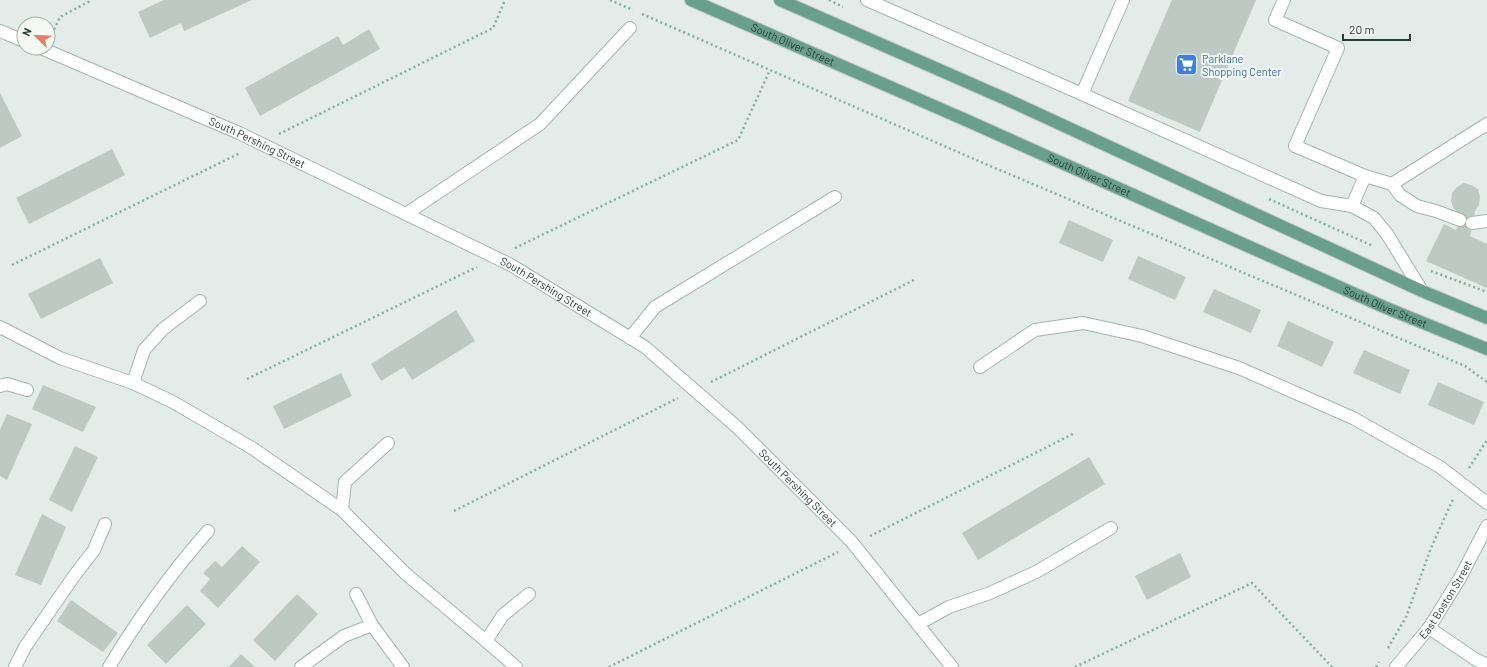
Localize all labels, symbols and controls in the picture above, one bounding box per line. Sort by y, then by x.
north arrow [16,16,56,56]
scale bar [1343,16,1410,42]
street label: South Oliver Street [749,20,837,68]
text: 20 m [1349,22,1375,36]
text: N [19,26,34,38]
supermarket icon: Parklane Shopping Center [1173,52,1199,78]
place label: Parklane Shopping Center [1202,52,1281,78]
street label: South Pershing Street [207,114,308,170]
street label: South Oliver Street [1046,150,1133,199]
street label: South Pershing Street [498,254,595,319]
street label: South Oliver Street [1341,283,1429,330]
street label: South Pershing Street [757,446,840,529]
street label: East Boston Street [1416,558,1474,641]

